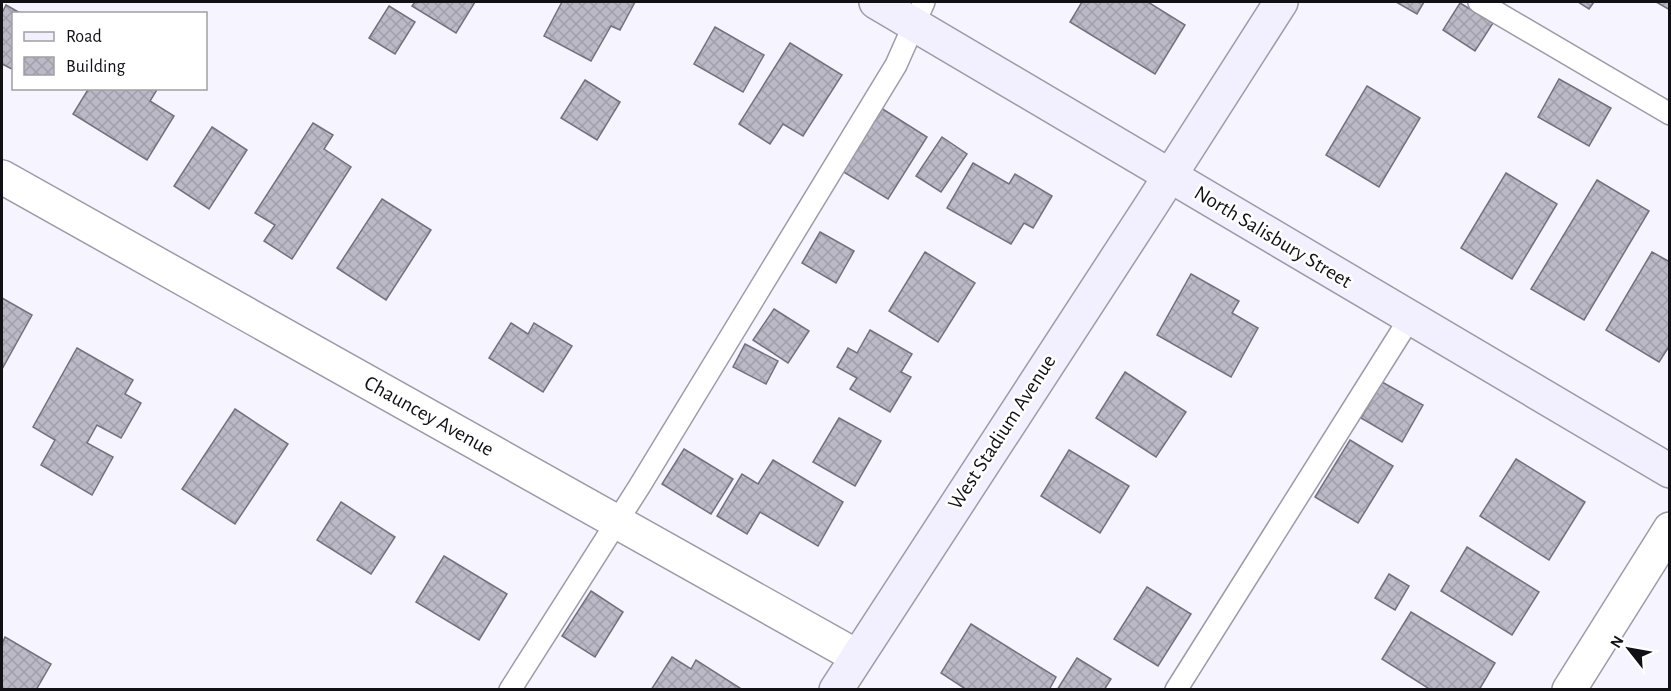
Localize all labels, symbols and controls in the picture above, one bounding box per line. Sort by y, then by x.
legend [12,12,207,90]
text: Road [66,28,102,46]
text: Building [66,58,126,76]
street label: North Salisbury Street [1191,182,1356,292]
street label: West Stadium Avenue [944,351,1060,513]
street label: Chauncey Avenue [361,372,497,460]
north arrow [1599,619,1659,679]
text: N [1607,633,1627,651]

